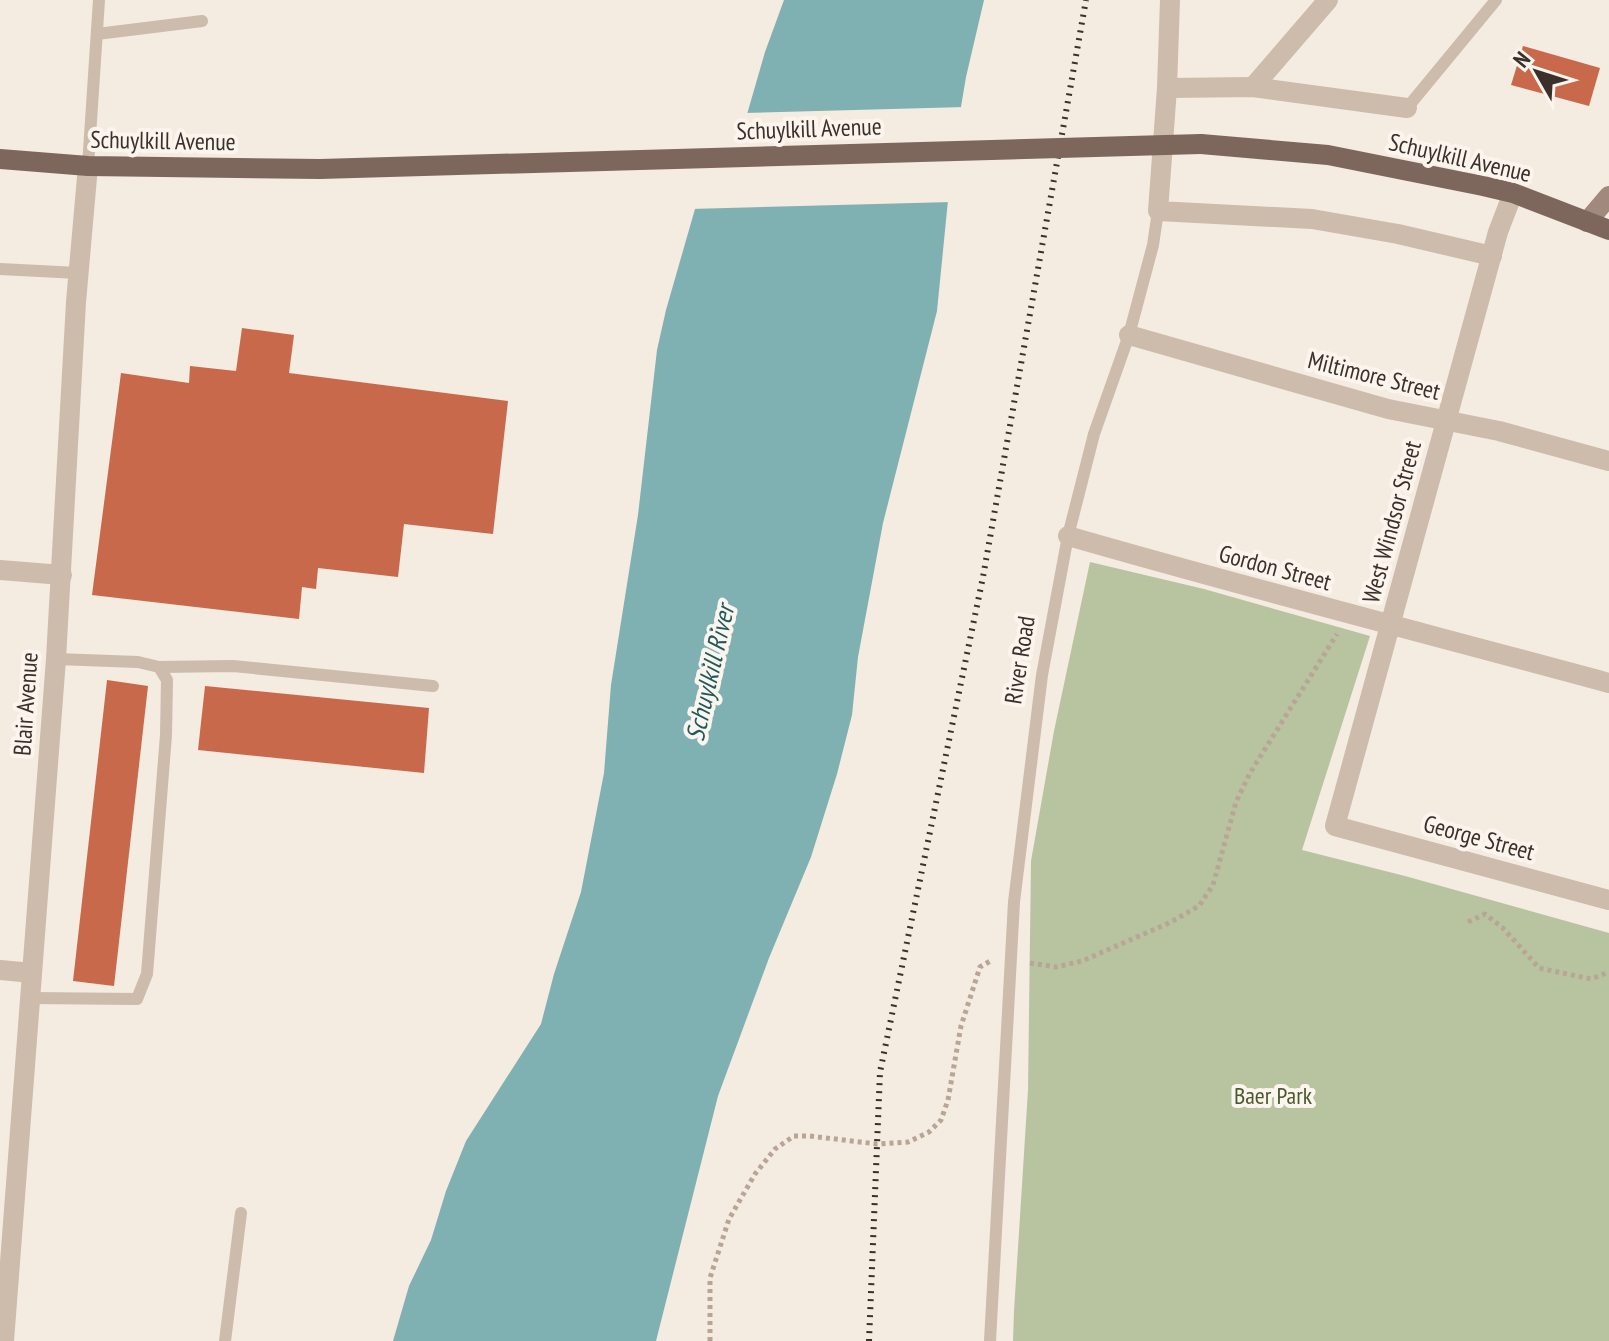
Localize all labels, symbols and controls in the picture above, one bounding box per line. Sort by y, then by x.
north arrow [1497,32,1577,112]
text: N [1507,46,1536,73]
street label: Schuylkill Avenue [736,110,882,147]
street label: Schuylkill Avenue [90,124,236,157]
street label: Schuylkill Avenue [1386,126,1534,189]
street label: Miltimore Street [1305,344,1444,407]
street label: West Windsor Street [1355,437,1428,606]
street label: Gordon Street [1216,538,1335,597]
water label: Schuylkill River [678,598,742,744]
street label: River Road [997,614,1042,706]
street label: Blair Avenue [6,651,45,757]
street label: George Street [1420,808,1538,867]
park label: Baer Park [1234,1080,1313,1111]

